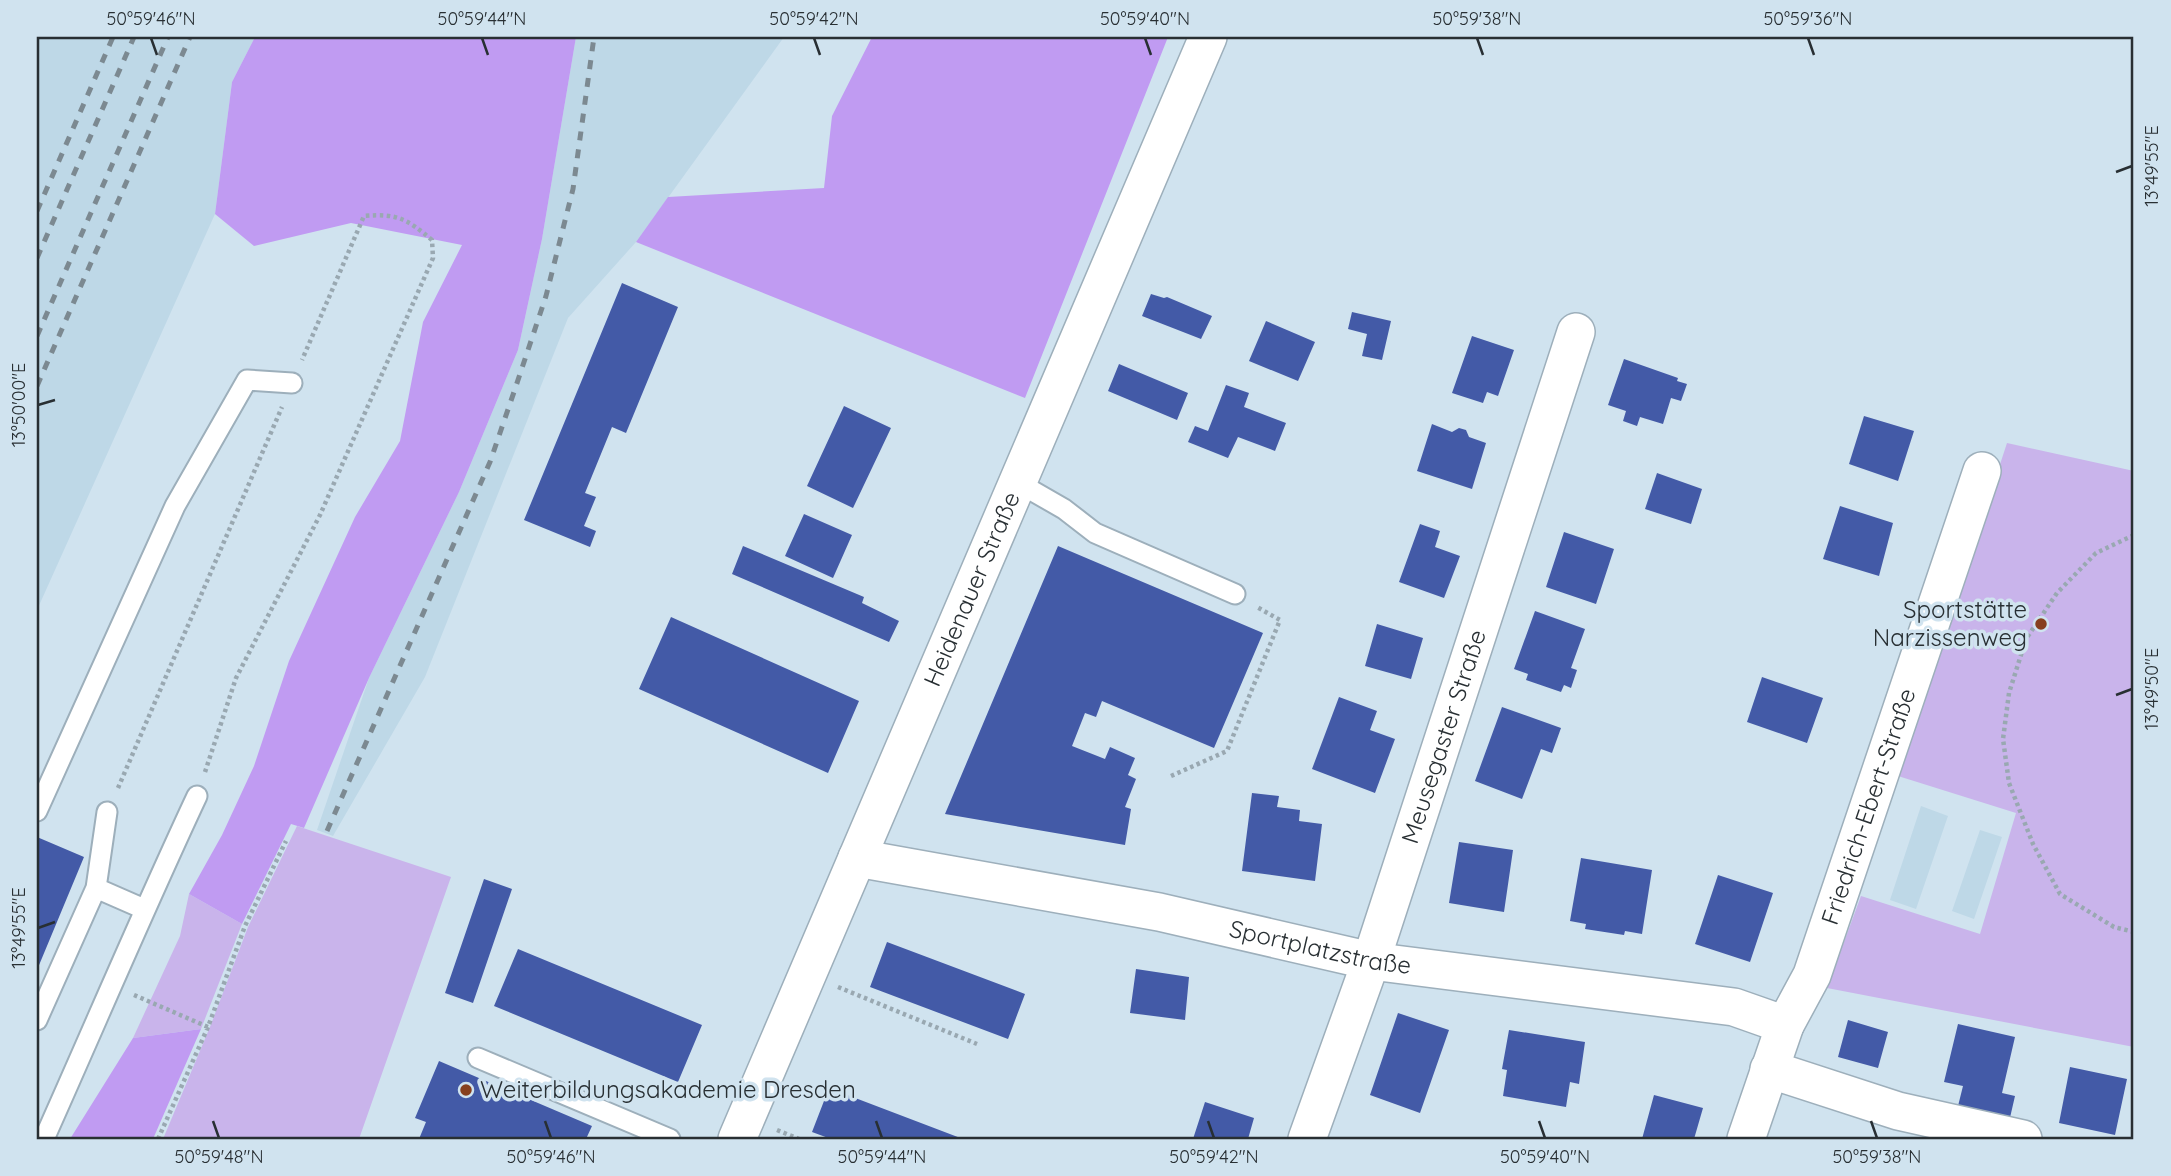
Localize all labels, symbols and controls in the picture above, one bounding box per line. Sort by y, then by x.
text: 50°59'46"N [107,7,196,30]
text: 50°59'44"N [438,7,526,30]
text: 50°59'42"N [769,7,859,30]
text: 50°59'40"N [1100,7,1190,30]
text: 50°59'38"N [1433,7,1521,30]
text: 50°59'36"N [1764,7,1852,30]
text: 13°49'55"E [2140,125,2163,207]
text: 13°50'00"E [7,363,30,447]
street label: Heidenauer Straße [916,487,1026,691]
place label: Sportstätte Narzissenweg [1873,594,2027,652]
marker: Sportstätte Narzissenweg [2033,616,2049,632]
street label: Meusegaster Straße [1394,626,1492,847]
text: 13°49'50"E [2140,648,2163,730]
street label: Friedrich-Ebert-Straße [1814,684,1922,928]
text: 13°49'55"E [7,887,30,969]
street label: Sportplatzstraße [1227,913,1413,980]
place label: Weiterbildungsakademie Dresden [480,1074,856,1104]
marker: Weiterbildungsakademie Dresden [458,1082,474,1098]
text: 50°59'48"N [174,1145,264,1168]
text: 50°59'46"N [507,1145,596,1168]
text: 50°59'44"N [838,1145,926,1168]
text: 50°59'42"N [1169,1145,1259,1168]
text: 50°59'40"N [1500,1145,1590,1168]
text: 50°59'38"N [1833,1145,1921,1168]

